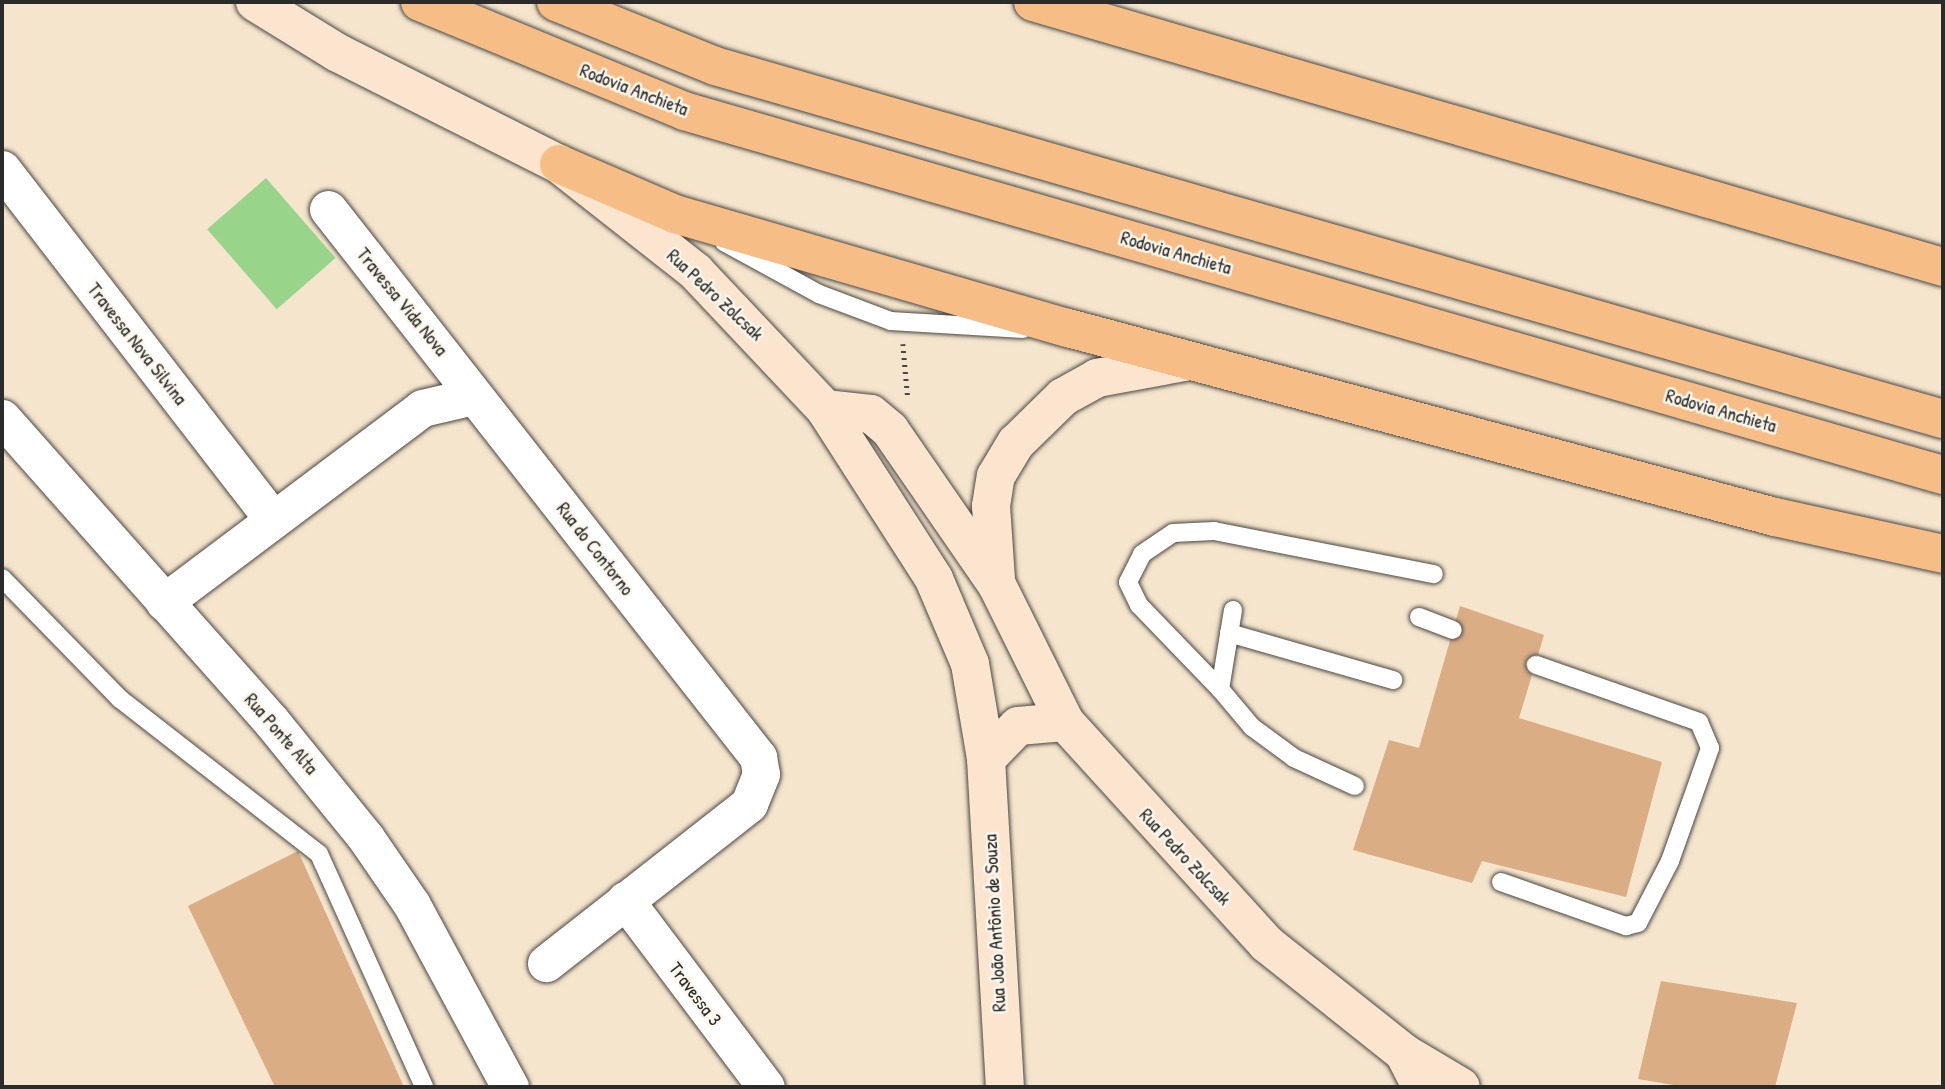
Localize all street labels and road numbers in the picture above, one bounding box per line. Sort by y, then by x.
street label: Rodovia Anchieta [577,59,691,121]
street label: Rodovia Anchieta [1118,226,1234,280]
street label: Travessa Vida Nova [352,243,452,361]
street label: Rua Pedro Zolcsak [662,244,768,346]
street label: Travessa Nova Silvina [82,279,192,409]
street label: Rodovia Anchieta [1663,384,1779,438]
street label: Rua do Contorno [552,498,638,600]
street label: Rua Ponte Alta [240,689,322,779]
street label: Rua Pedro Zolcsak [1134,804,1236,910]
street label: Rua João Antônio de Souza [979,834,1011,1012]
street label: Travessa 3 [664,958,726,1030]

